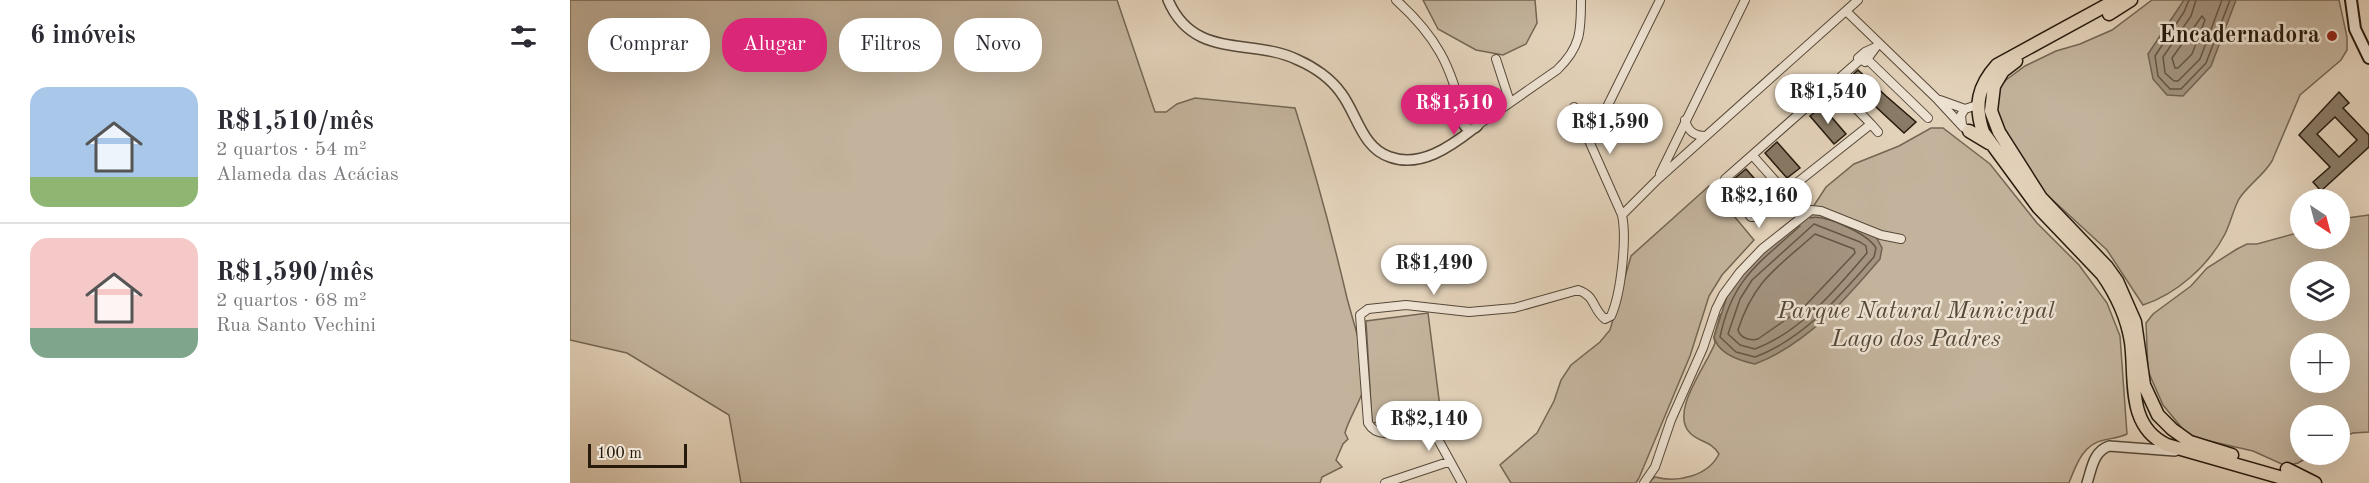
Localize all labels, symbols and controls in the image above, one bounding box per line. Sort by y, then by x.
chip: Comprar [588,18,710,72]
chip: Alugar [722,18,827,72]
chip: Filtros [839,18,942,72]
chip: Novo [954,18,1042,72]
icon: filters [507,20,540,53]
text: 6 imóveis [30,23,136,49]
place label: Encadernadora [2159,24,2320,48]
marker: Encadernadora [2325,29,2339,43]
pin: R$1,540 [1773,74,1883,125]
text: R$1,540 [1789,83,1867,103]
pin: R$1,510 [1399,85,1509,136]
text: R$1,510 [1415,94,1493,114]
pin: R$1,590 [1555,104,1665,155]
text: R$1,510/mês [216,109,374,135]
icon: home [78,111,150,183]
text: R$1,590 [1571,113,1649,133]
text: 2 quartos · 54 m² [216,140,367,160]
text: Alameda das Acácias [216,165,399,185]
pin: R$2,160 [1704,178,1814,229]
text: R$2,160 [1720,187,1798,207]
north arrow [2290,189,2350,249]
map controls [2290,189,2350,465]
pin: R$1,490 [1379,245,1489,296]
text: R$1,490 [1395,254,1473,274]
text: R$1,590/mês [216,260,374,286]
button: layers [2290,261,2350,321]
icon: home [78,262,150,334]
text: 2 quartos · 68 m² [216,291,367,311]
park label: Parque Natural Municipal Lago dos Padres [1776,300,2055,352]
text: Rua Santo Vechini [216,316,376,336]
button: + [2290,333,2350,393]
pin: R$2,140 [1374,401,1484,452]
button: − [2290,405,2350,465]
text: R$2,140 [1390,410,1468,430]
scale bar [588,441,687,468]
text: 100 m [597,446,642,462]

